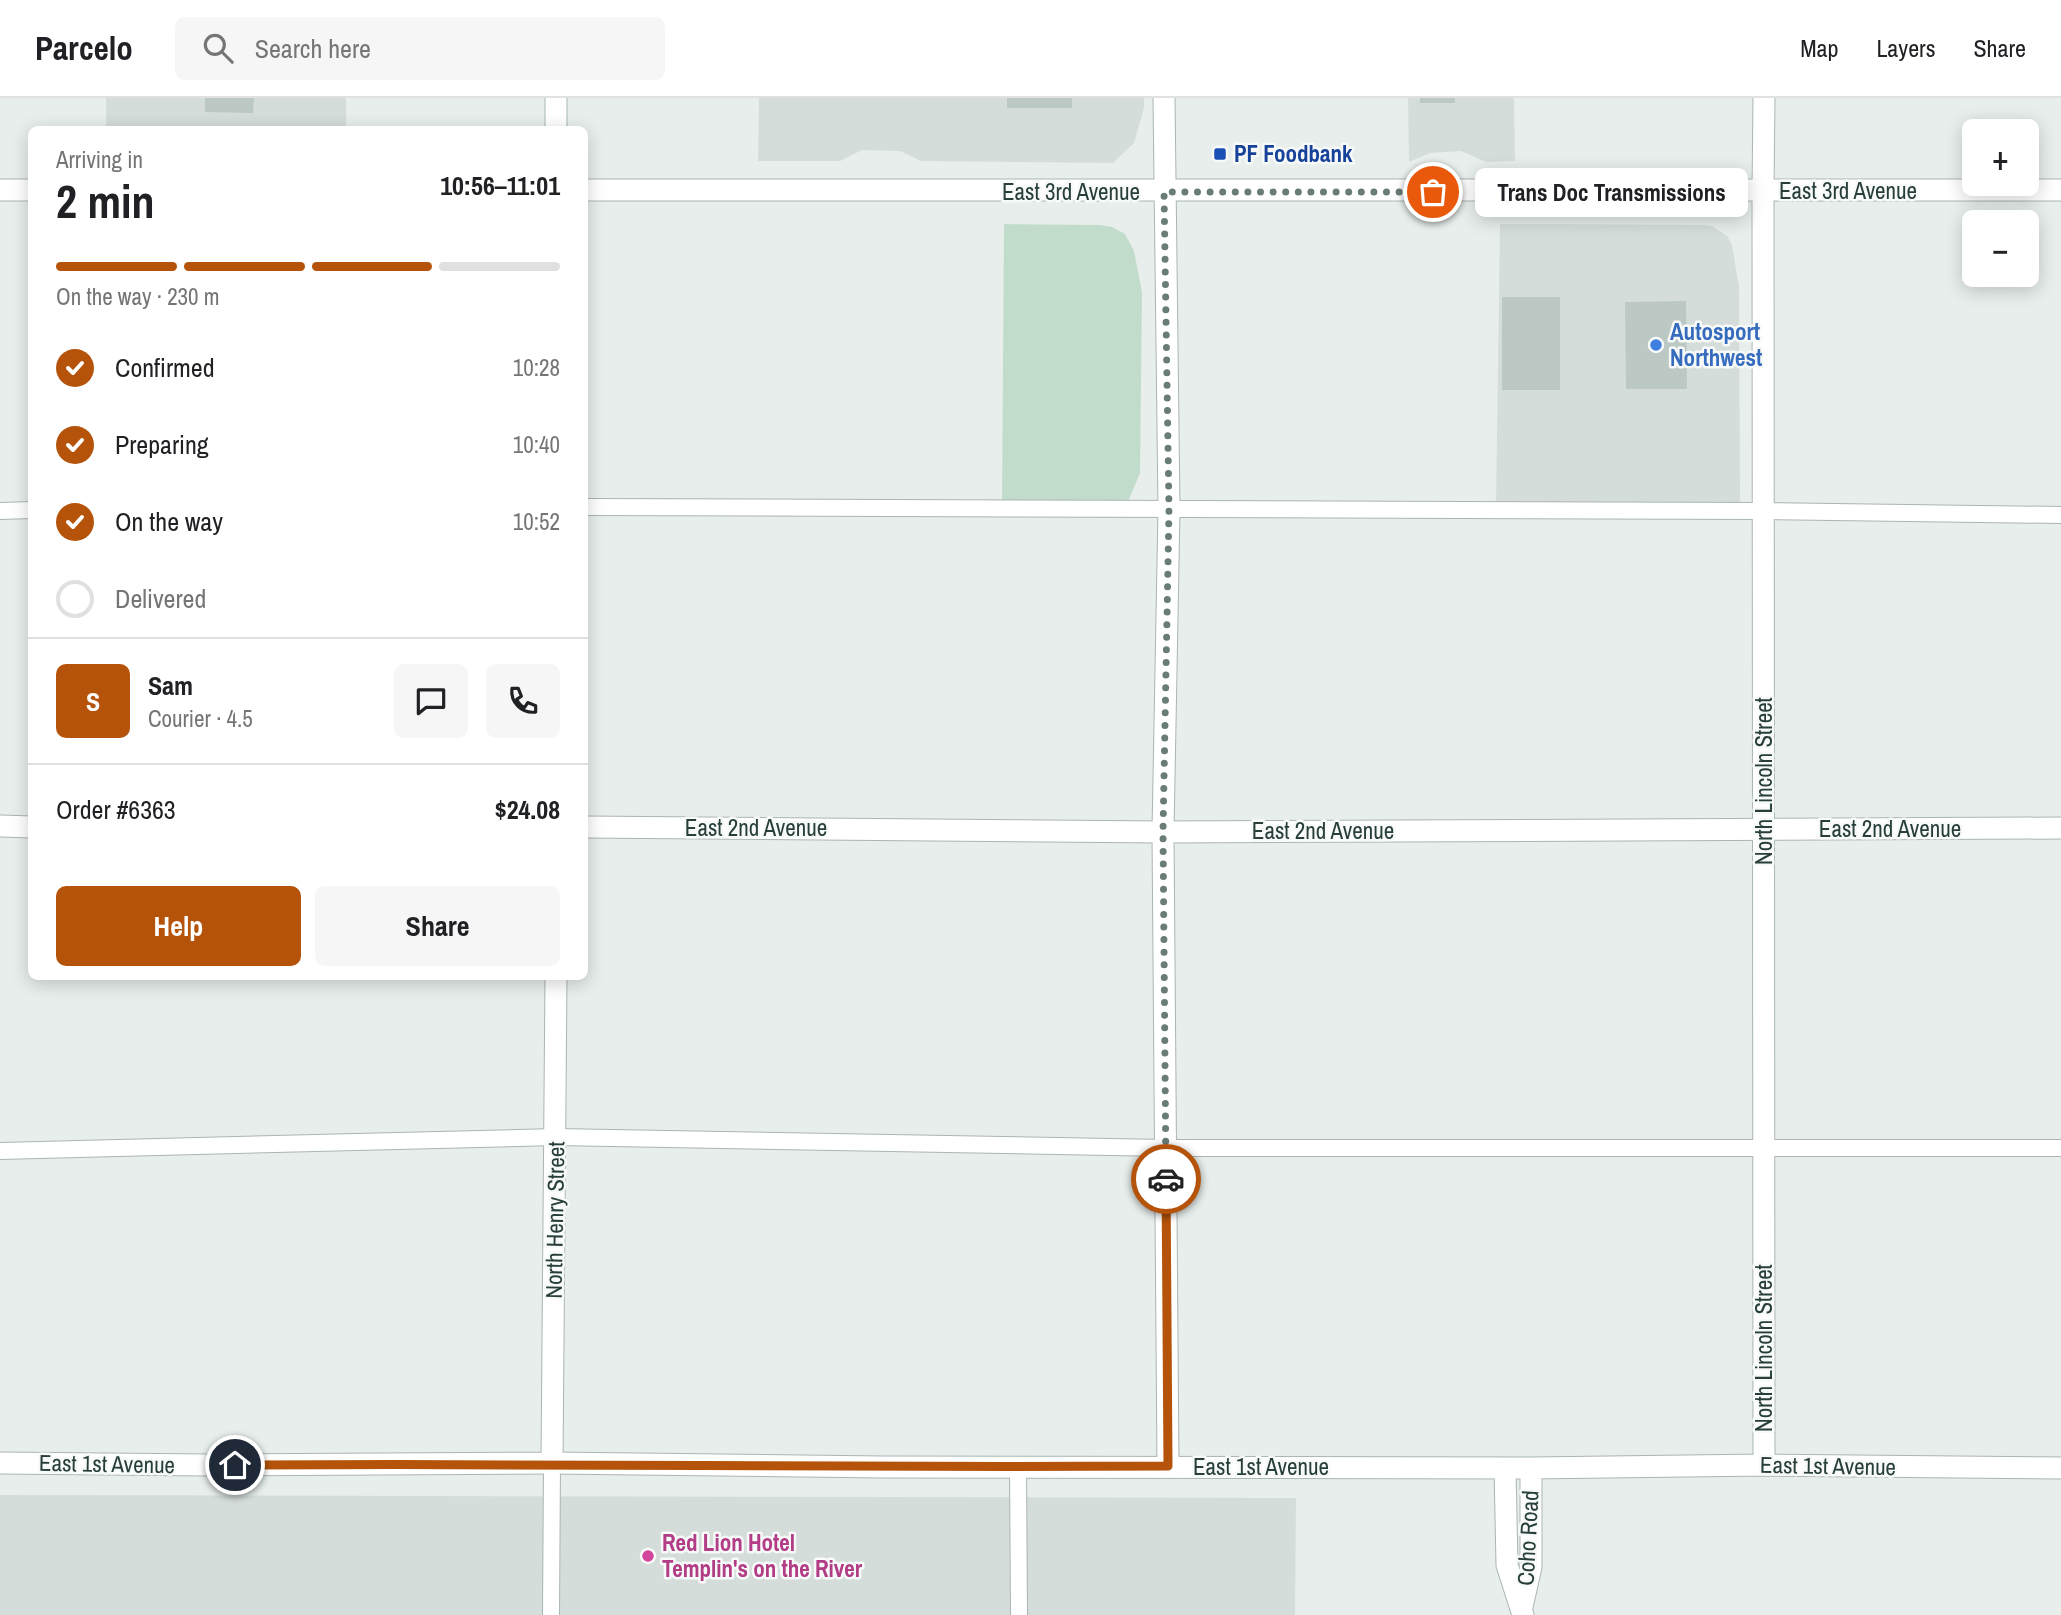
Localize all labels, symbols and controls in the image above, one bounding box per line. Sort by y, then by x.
search box [175,17,665,80]
text: Parcelo [35,26,133,70]
icon: search [199,29,237,67]
text: Search here [255,31,371,66]
text: Map [1800,32,1838,64]
text: Layers [1876,32,1935,64]
text: Share [1973,32,2026,64]
map controls [1962,119,2039,287]
button: + [1962,119,2039,196]
place label: PF Foodbank [1234,138,1353,169]
text: Arriving in [56,144,143,175]
marker: PF Foodbank [1212,146,1228,162]
pin [1403,162,1463,222]
text: 10:56–11:01 [440,168,560,203]
callout: Trans Doc Transmissions [1475,168,1748,217]
text: 2 min [56,170,155,232]
icon: bag [1414,173,1452,211]
street label: East 3rd Avenue [1779,175,1917,206]
street label: East 3rd Avenue [1002,176,1140,207]
text: Trans Doc Transmissions [1497,177,1726,208]
button: − [1962,210,2039,287]
text: On the way · 230 m [56,281,220,312]
place label: Autosport Northwest [1670,316,1762,373]
marker: Autosport Northwest [1648,337,1664,353]
icon: check [56,349,94,387]
text: Confirmed [115,350,215,385]
text: 10:28 [513,352,560,383]
icon: check [56,426,94,464]
text: Preparing [115,427,209,462]
text: 10:40 [513,429,560,460]
icon: check [56,503,94,541]
text: On the way [115,504,223,539]
text: 10:52 [513,506,560,537]
text: Delivered [115,581,206,616]
button: chat [394,664,468,738]
button: phone [486,664,560,738]
text: Sam [148,668,193,703]
text: S [86,684,100,719]
street label: North Lincoln Street [1748,697,1779,865]
text: Courier · 4.5 [148,703,253,734]
text: Order #6363 [56,792,176,827]
text: $24.08 [495,792,560,827]
street label: East 2nd Avenue [685,812,827,843]
street label: East 2nd Avenue [1819,813,1961,844]
street label: East 2nd Avenue [1252,815,1394,846]
button: Help [56,886,301,966]
button: Share [315,886,560,966]
street label: North Henry Street [538,1141,571,1299]
courier [1131,1144,1201,1214]
icon: car [1147,1160,1185,1198]
street label: North Lincoln Street [1748,1264,1779,1432]
pin [205,1435,265,1495]
icon: home [216,1446,254,1484]
street label: East 1st Avenue [39,1447,175,1480]
street label: East 1st Avenue [1760,1449,1896,1482]
street label: East 1st Avenue [1193,1451,1329,1482]
street label: Coho Road [1510,1490,1545,1586]
place label: Red Lion Hotel Templin's on the River [662,1527,863,1584]
marker: Red Lion Hotel Templin's on the River [640,1548,656,1564]

